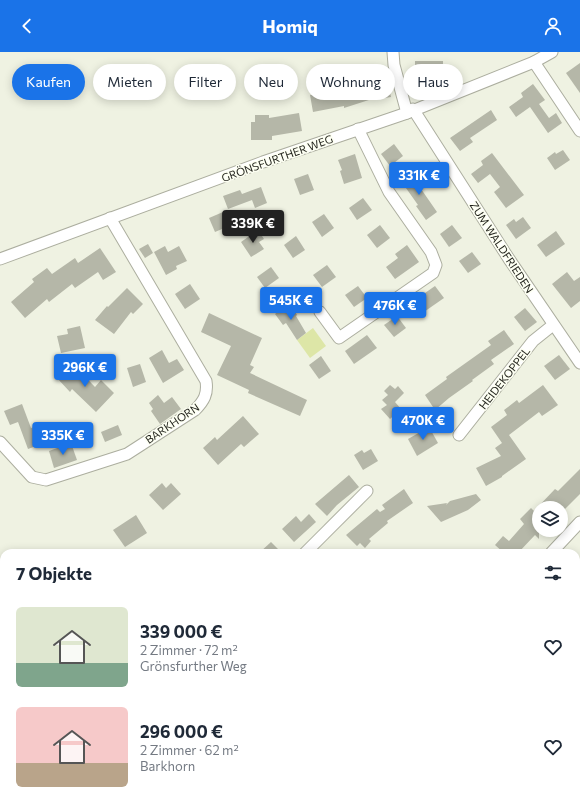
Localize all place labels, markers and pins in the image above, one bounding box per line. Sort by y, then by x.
pin: 331K € [386,162,452,196]
pin: 339K € [220,210,286,244]
pin: 545K € [258,287,324,321]
pin: 476K € [362,292,428,326]
pin: 296K € [52,354,118,388]
pin: 470K € [390,407,456,441]
pin: 335K € [30,422,96,456]

